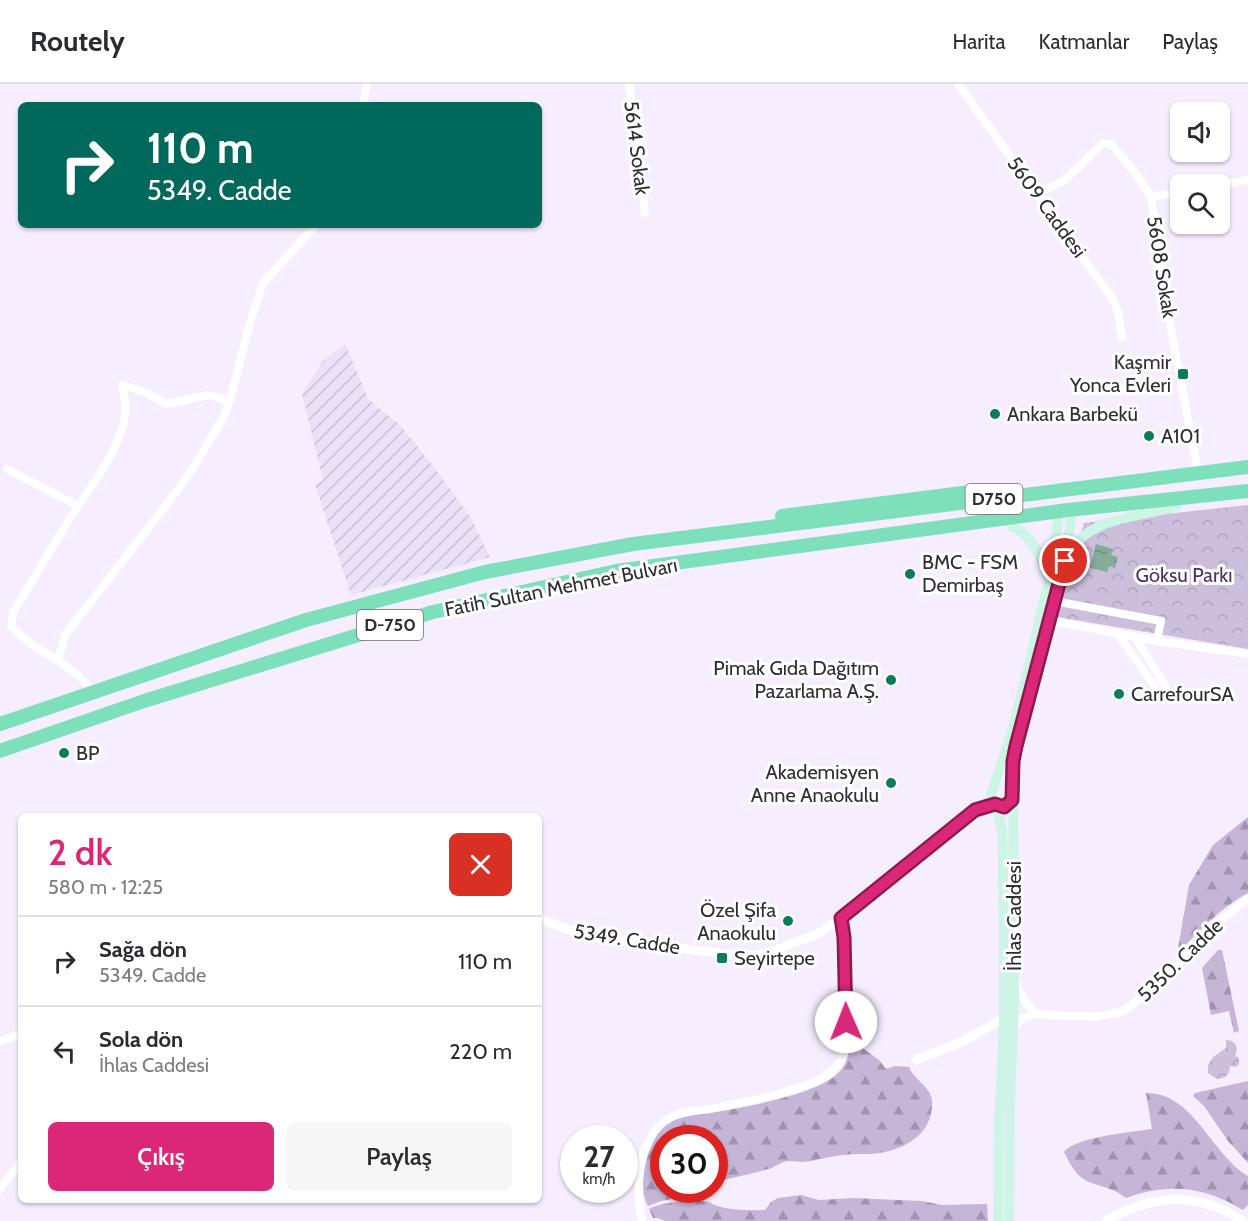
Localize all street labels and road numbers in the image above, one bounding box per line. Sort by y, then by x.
street label: 5614 Sokak [619,100,655,196]
street label: 5609 Caddesi [1002,152,1092,262]
street label: 5608 Sokak [1142,214,1182,320]
road number: D750 [966,484,1022,514]
street label: Fatih Sultan Mehmet Bulvarı [443,553,679,621]
road number: D-750 [357,610,423,640]
street label: İhlas Caddesi [1002,861,1026,971]
street label: 5350. Cadde [1132,913,1228,1007]
street label: 5349. Cadde [572,919,682,959]

